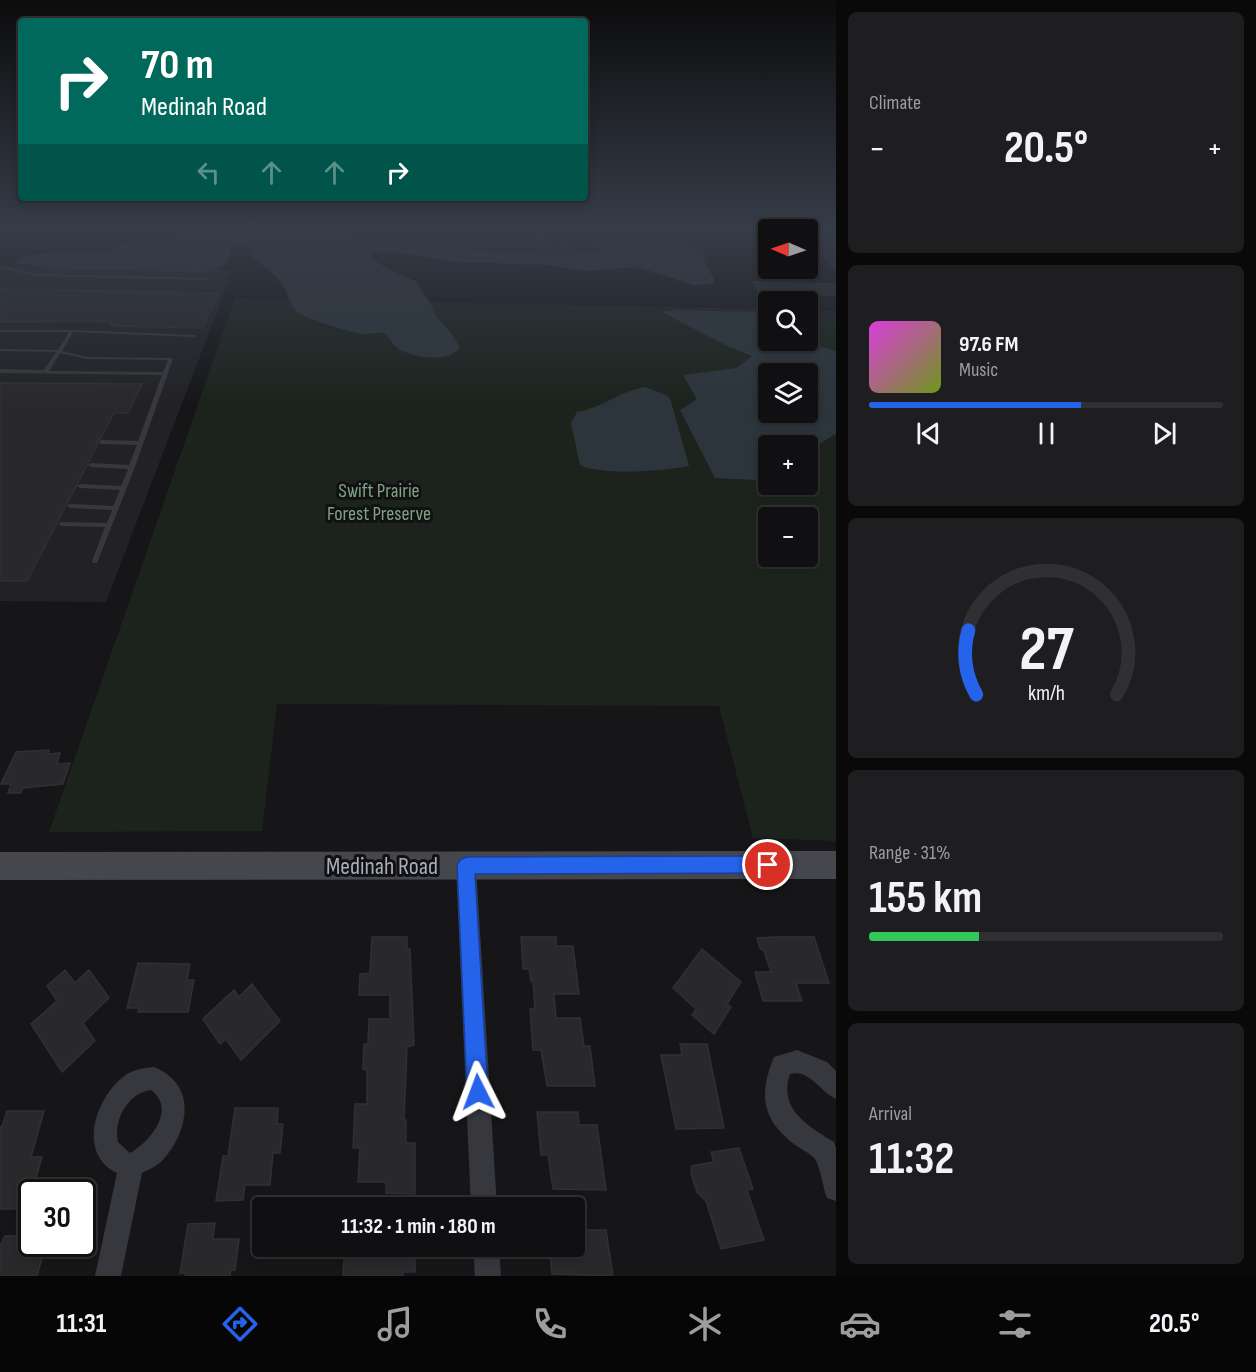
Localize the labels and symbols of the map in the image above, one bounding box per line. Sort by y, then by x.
north arrow [758,219,818,279]
park label: Swift Prairie Forest Preserve [327,479,431,526]
pin [742,839,793,890]
street label: Medinah Road [326,852,438,881]
position arrow [446,1060,510,1124]
speed limit sign: 30 [18,1179,96,1257]

